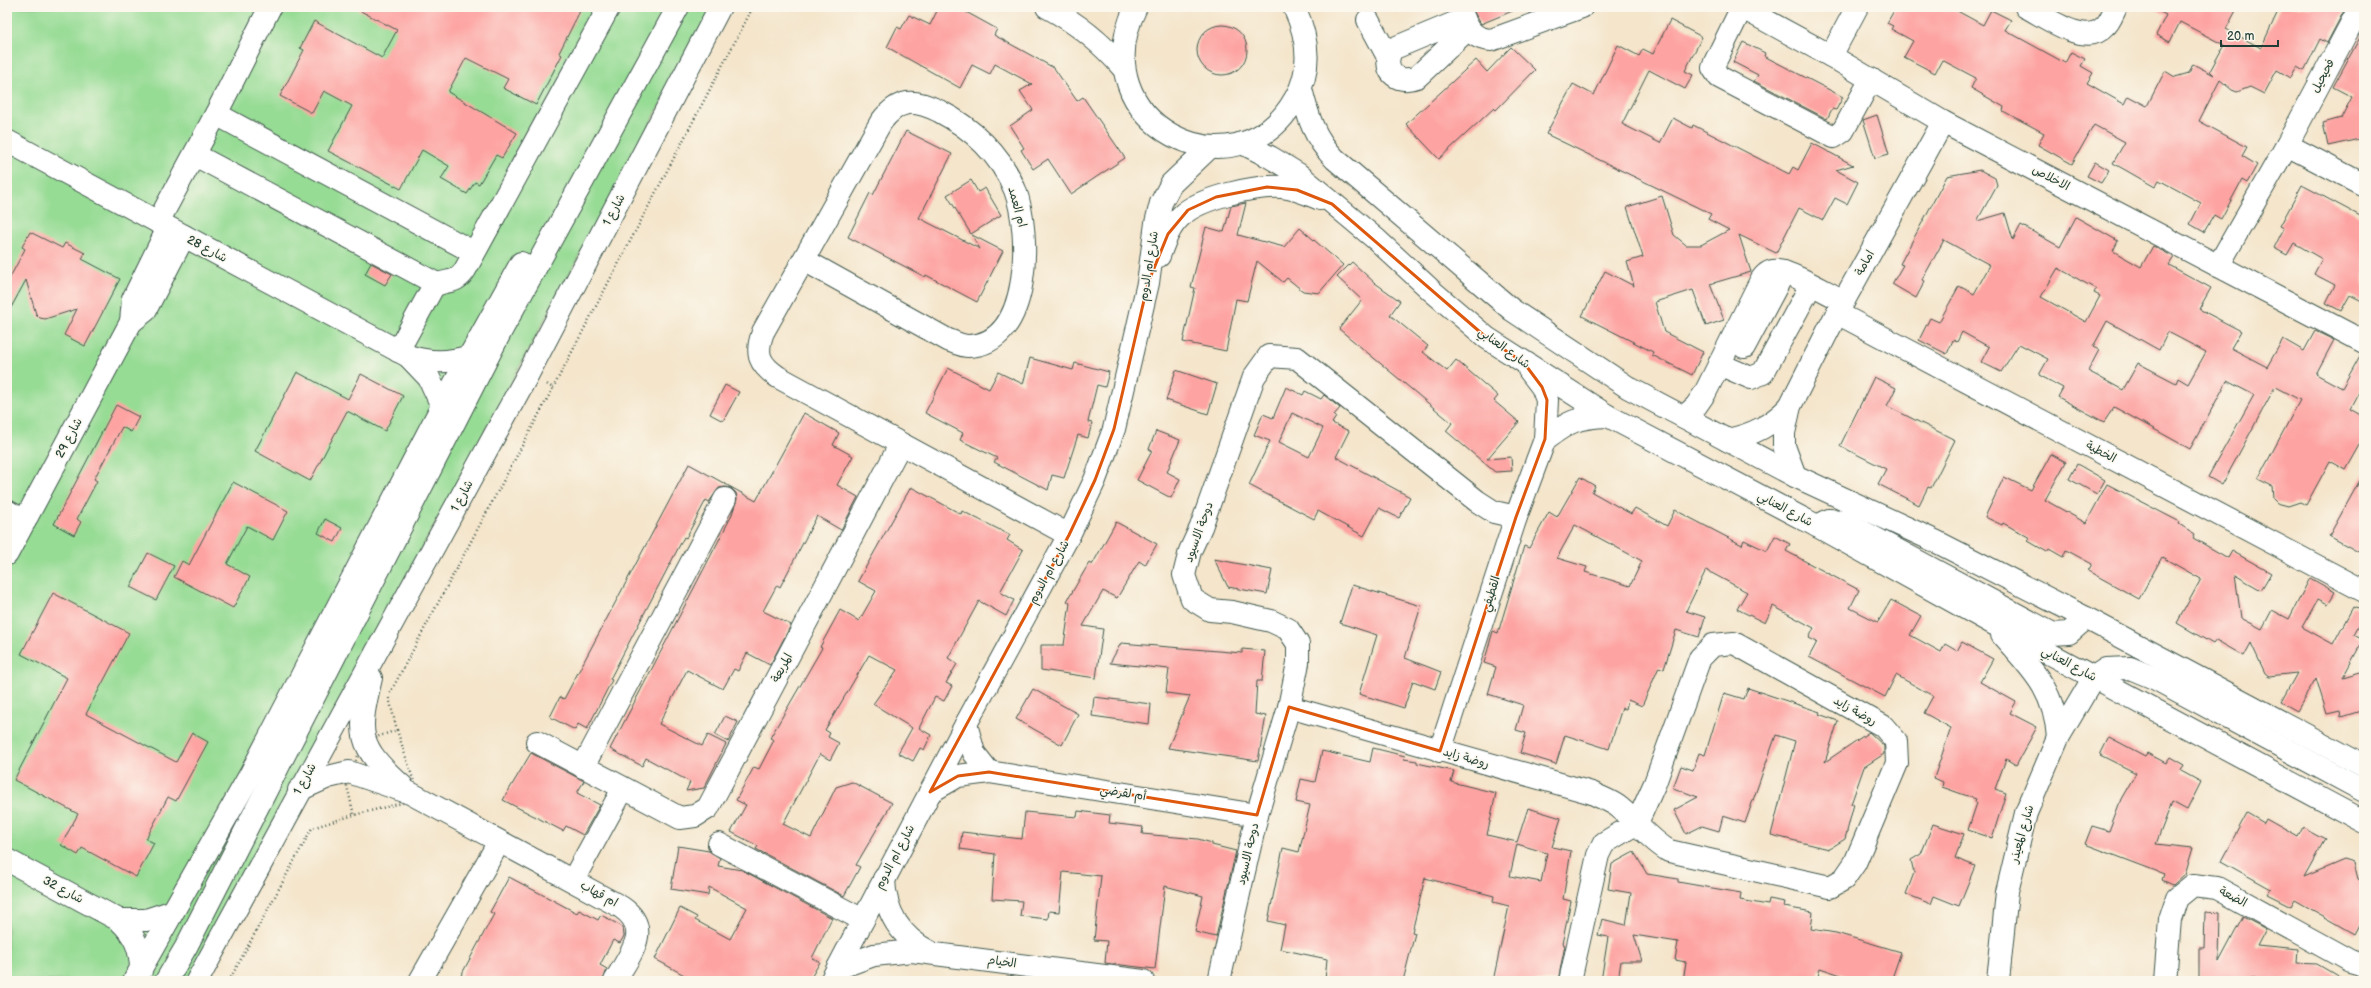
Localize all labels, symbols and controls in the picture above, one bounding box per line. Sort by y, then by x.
scale bar [2221,22,2278,48]
text: 20 m [2227,29,2254,44]
street label: فحيحيل [2308,56,2338,96]
street label: الاخلاص [2030,162,2072,194]
street label: ام العمد [1003,185,1030,229]
street label: شارع 1 [599,192,629,229]
street label: شارع ام الدوم [1136,230,1163,302]
street label: شارع 28 [184,232,230,267]
street label: امامة [1852,248,1878,278]
street label: شارع العنابي [1473,324,1533,374]
street label: شارع 29 [52,415,87,461]
street label: الخطية [2083,438,2119,466]
street label: شارع 1 [447,478,477,515]
street label: شارع العنابي [1753,488,1815,532]
street label: دوحة الاسيود [1181,500,1217,564]
street label: شارع ام الدوم [1025,537,1074,607]
street label: القطيفي [1478,574,1507,615]
street label: شارع العنابي [2037,643,2099,687]
street label: المربعة [768,651,796,685]
street label: روضة زايد [1831,693,1879,729]
street label: روضة زايد [1441,744,1491,772]
street label: شارع 1 [290,761,321,798]
street label: أم لقرضي [1098,782,1147,807]
street label: شارع المعيذر [2006,803,2038,866]
street label: دوحة الاسيود [1234,821,1262,887]
street label: شارع ام الدوم [872,822,919,892]
street label: شارع 32 [40,873,86,908]
street label: ام قهاب [577,878,620,911]
street label: الضعة [2216,883,2250,911]
street label: الخيام [986,953,1017,972]

